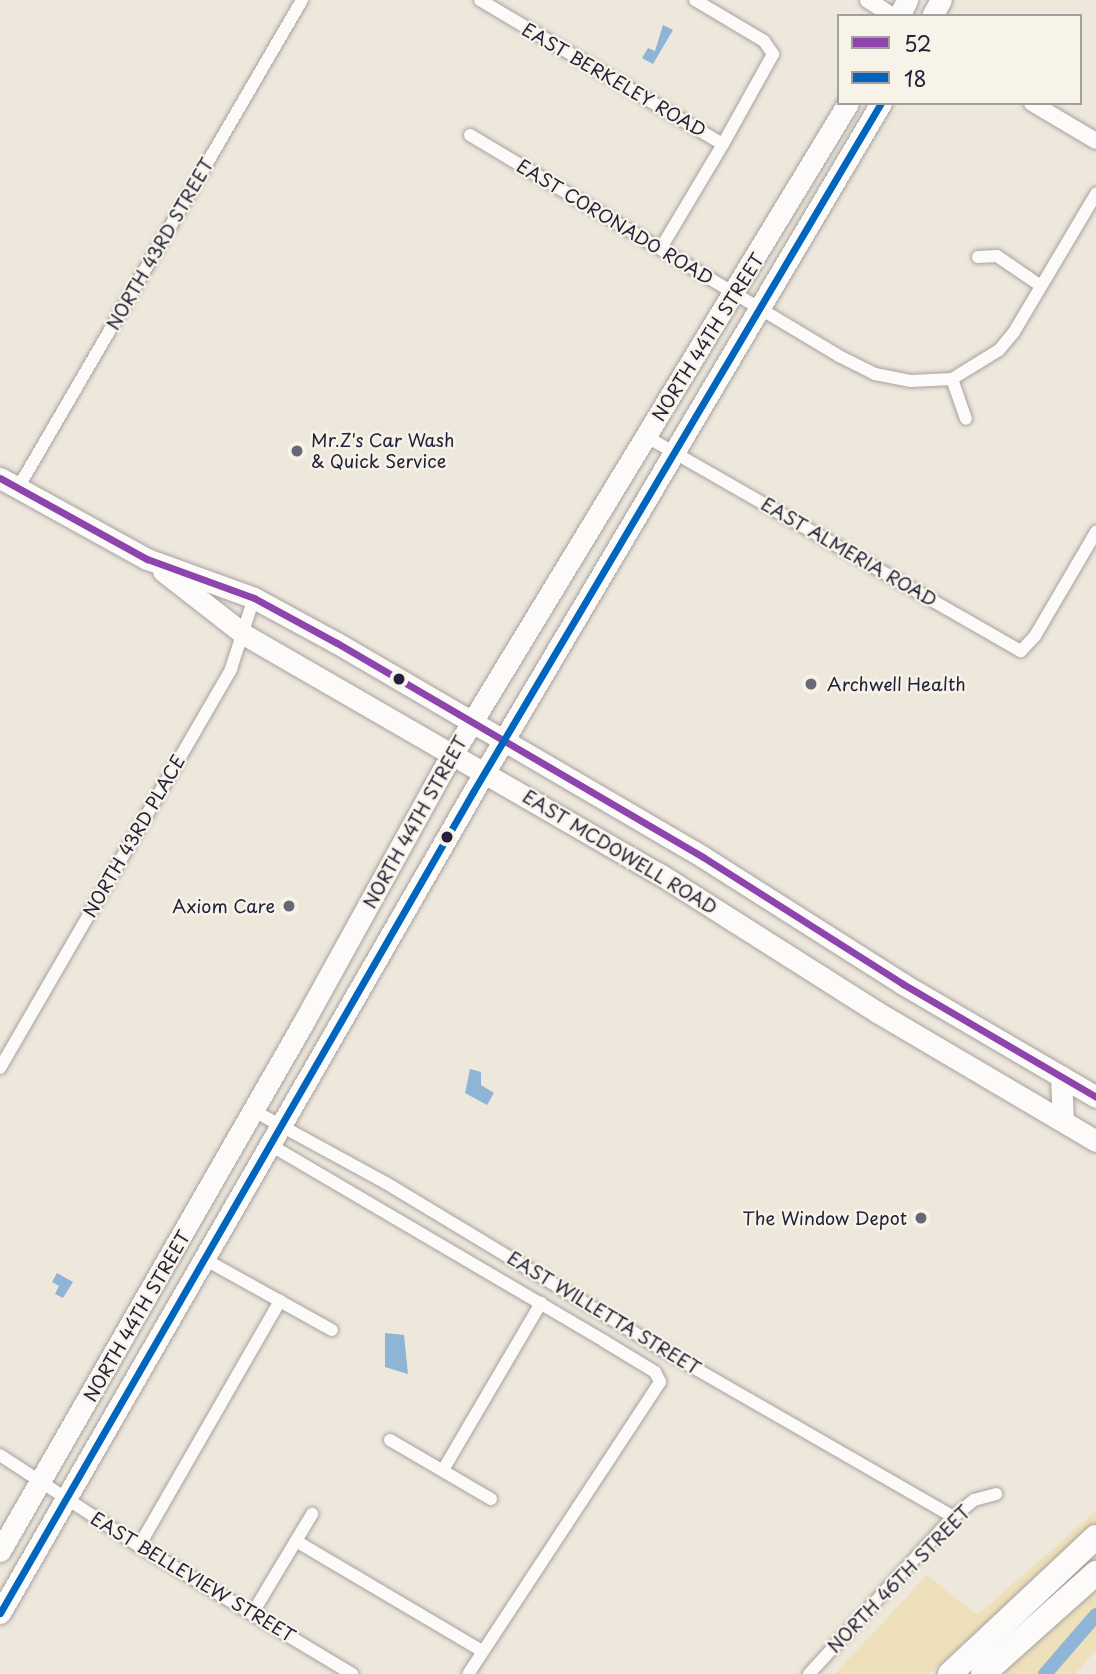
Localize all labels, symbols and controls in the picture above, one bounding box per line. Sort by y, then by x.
legend [837,14,1082,105]
street label: EAST BERKELEY ROAD [518,18,710,142]
text: 52 [904,27,932,59]
text: 18 [904,62,927,94]
street label: NORTH 43RD STREET [101,152,219,336]
street label: EAST CORONADO ROAD [513,155,717,289]
street label: NORTH 44TH STREET [646,247,770,427]
place label: Mr.Z's Car Wash & Quick Service [311,430,455,472]
marker: Mr.Z's Car Wash & Quick Service [289,443,305,459]
street label: EAST ALMERIA ROAD [758,493,940,611]
unlabelled marker [392,672,406,686]
place label: Archwell Health [827,673,967,695]
marker: Archwell Health [801,674,821,694]
street label: NORTH 44TH STREET [357,730,473,914]
street label: NORTH 43RD PLACE [78,749,190,923]
street label: EAST MCDOWELL ROAD [519,785,721,919]
unlabelled marker [440,830,454,844]
place label: Axiom Care [172,895,275,917]
marker: Axiom Care [281,898,297,914]
place label: The Window Depot [742,1207,907,1229]
marker: The Window Depot [913,1210,929,1226]
street label: NORTH 44TH STREET [78,1225,196,1407]
street label: EAST WILLETTA STREET [503,1246,705,1380]
street label: NORTH 46TH STREET [822,1500,976,1658]
street label: EAST BELLEVIEW STREET [87,1508,299,1646]

